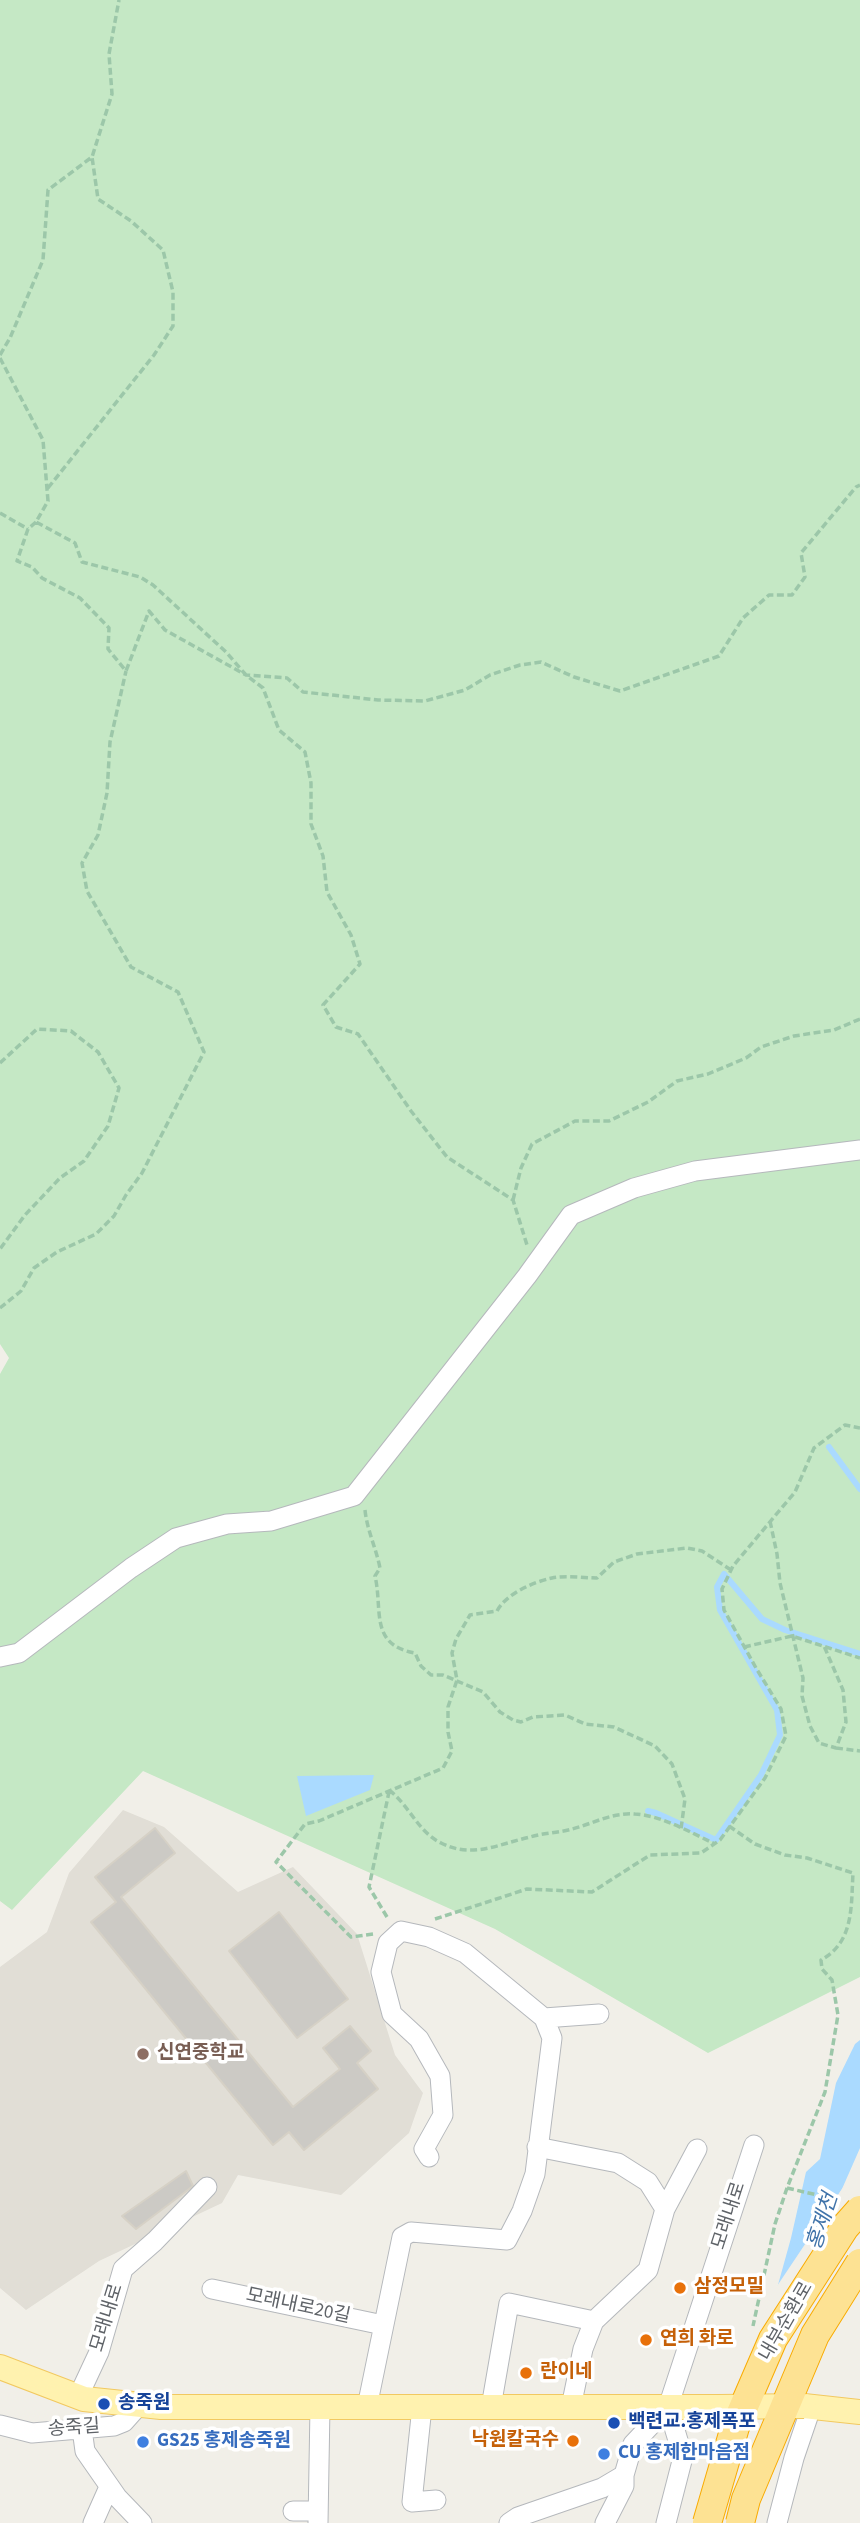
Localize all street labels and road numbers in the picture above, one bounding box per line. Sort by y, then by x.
street label: 모래내로 [708,2179,752,2253]
street label: 내부순환로 [755,2278,819,2366]
street label: 모래내로 [87,2281,129,2355]
street label: 모래내로20길 [244,2285,352,2329]
street label: 송죽길 [47,2416,101,2442]

